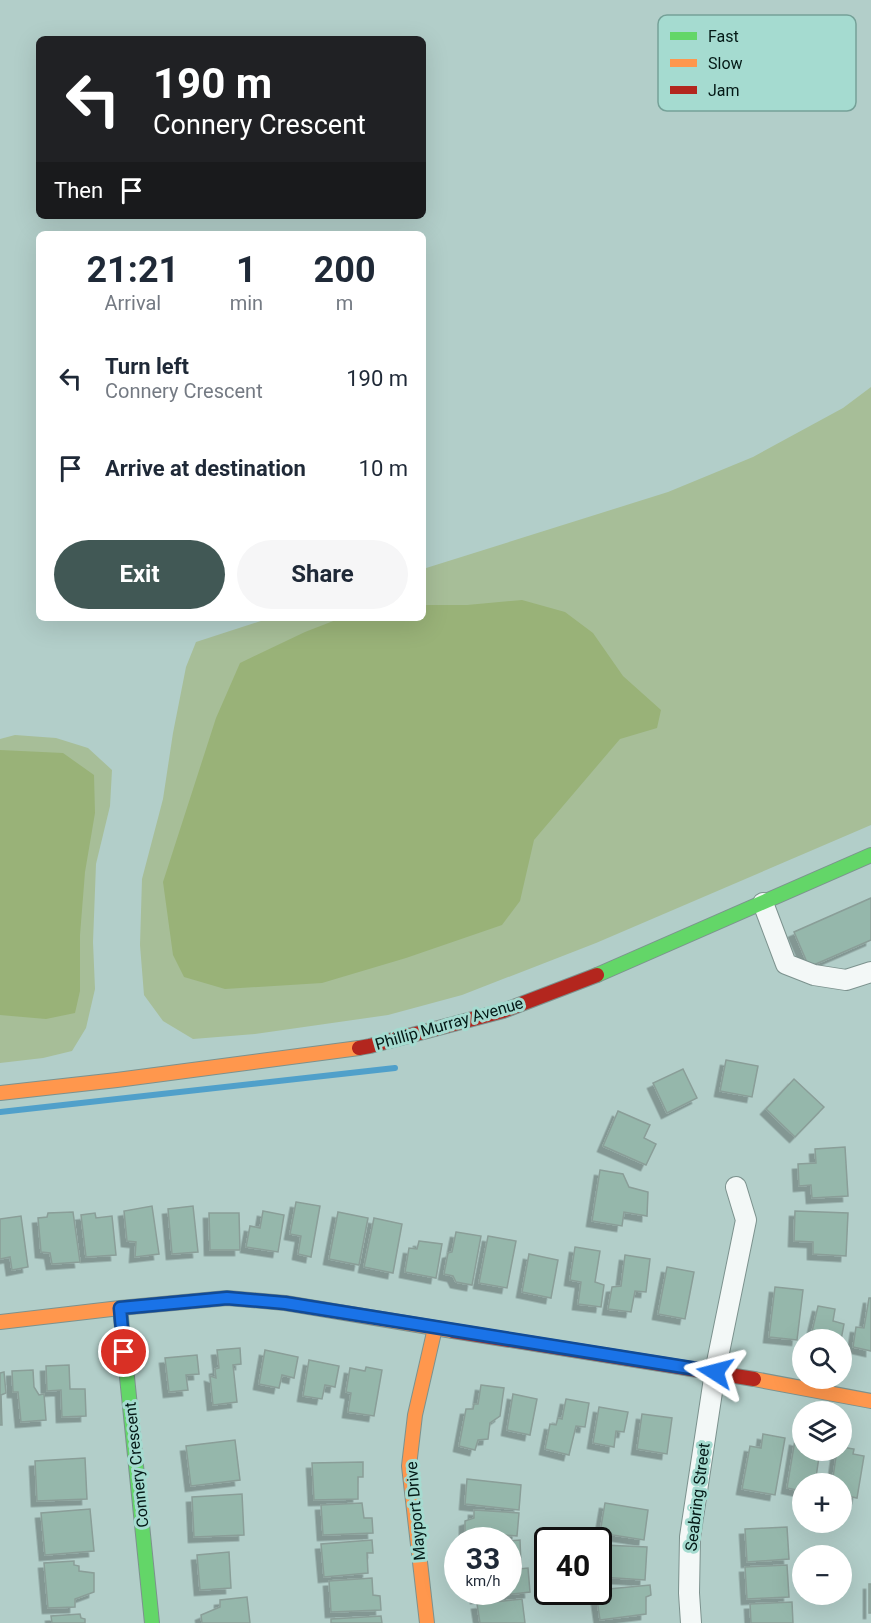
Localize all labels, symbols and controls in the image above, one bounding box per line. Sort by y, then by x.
legend [658,15,856,111]
text: Fast [708,27,739,46]
text: Slow [708,54,743,73]
text: 190 m [153,59,272,108]
icon: left [54,60,132,138]
text: Jam [708,81,740,100]
text: Connery Crescent [153,109,366,141]
icon: arrive [115,174,148,207]
text: Then [54,178,103,203]
text: 21:21 [86,249,179,291]
text: 1 [236,249,257,291]
text: 200 [314,249,376,291]
text: Arrival [104,291,161,315]
text: min [230,291,263,315]
text: m [336,291,353,315]
text: Turn left [105,354,189,379]
icon: left [54,362,87,395]
text: 190 m [346,366,408,391]
text: Connery Crescent [105,379,263,403]
icon: arrive [54,452,87,485]
text: Arrive at destination [105,456,306,481]
text: 10 m [359,456,408,481]
button: Exit [54,540,225,609]
button: Share [237,540,408,609]
street label: Phillip Murray Avenue [373,993,525,1054]
pin [98,1326,149,1377]
map controls [792,1329,852,1605]
button: search [792,1329,852,1389]
icon: arrive [107,1335,140,1368]
position arrow [683,1340,747,1404]
street label: Connery Crescent [120,1401,153,1529]
button: layers [792,1401,852,1461]
street label: Seabring Street [681,1442,714,1552]
street label: Mayport Drive [402,1461,429,1561]
button: + [792,1473,852,1533]
speed limit sign: 40 [534,1527,612,1605]
text: 33 [466,1541,500,1576]
button: − [792,1545,852,1605]
text: km/h [465,1572,501,1590]

